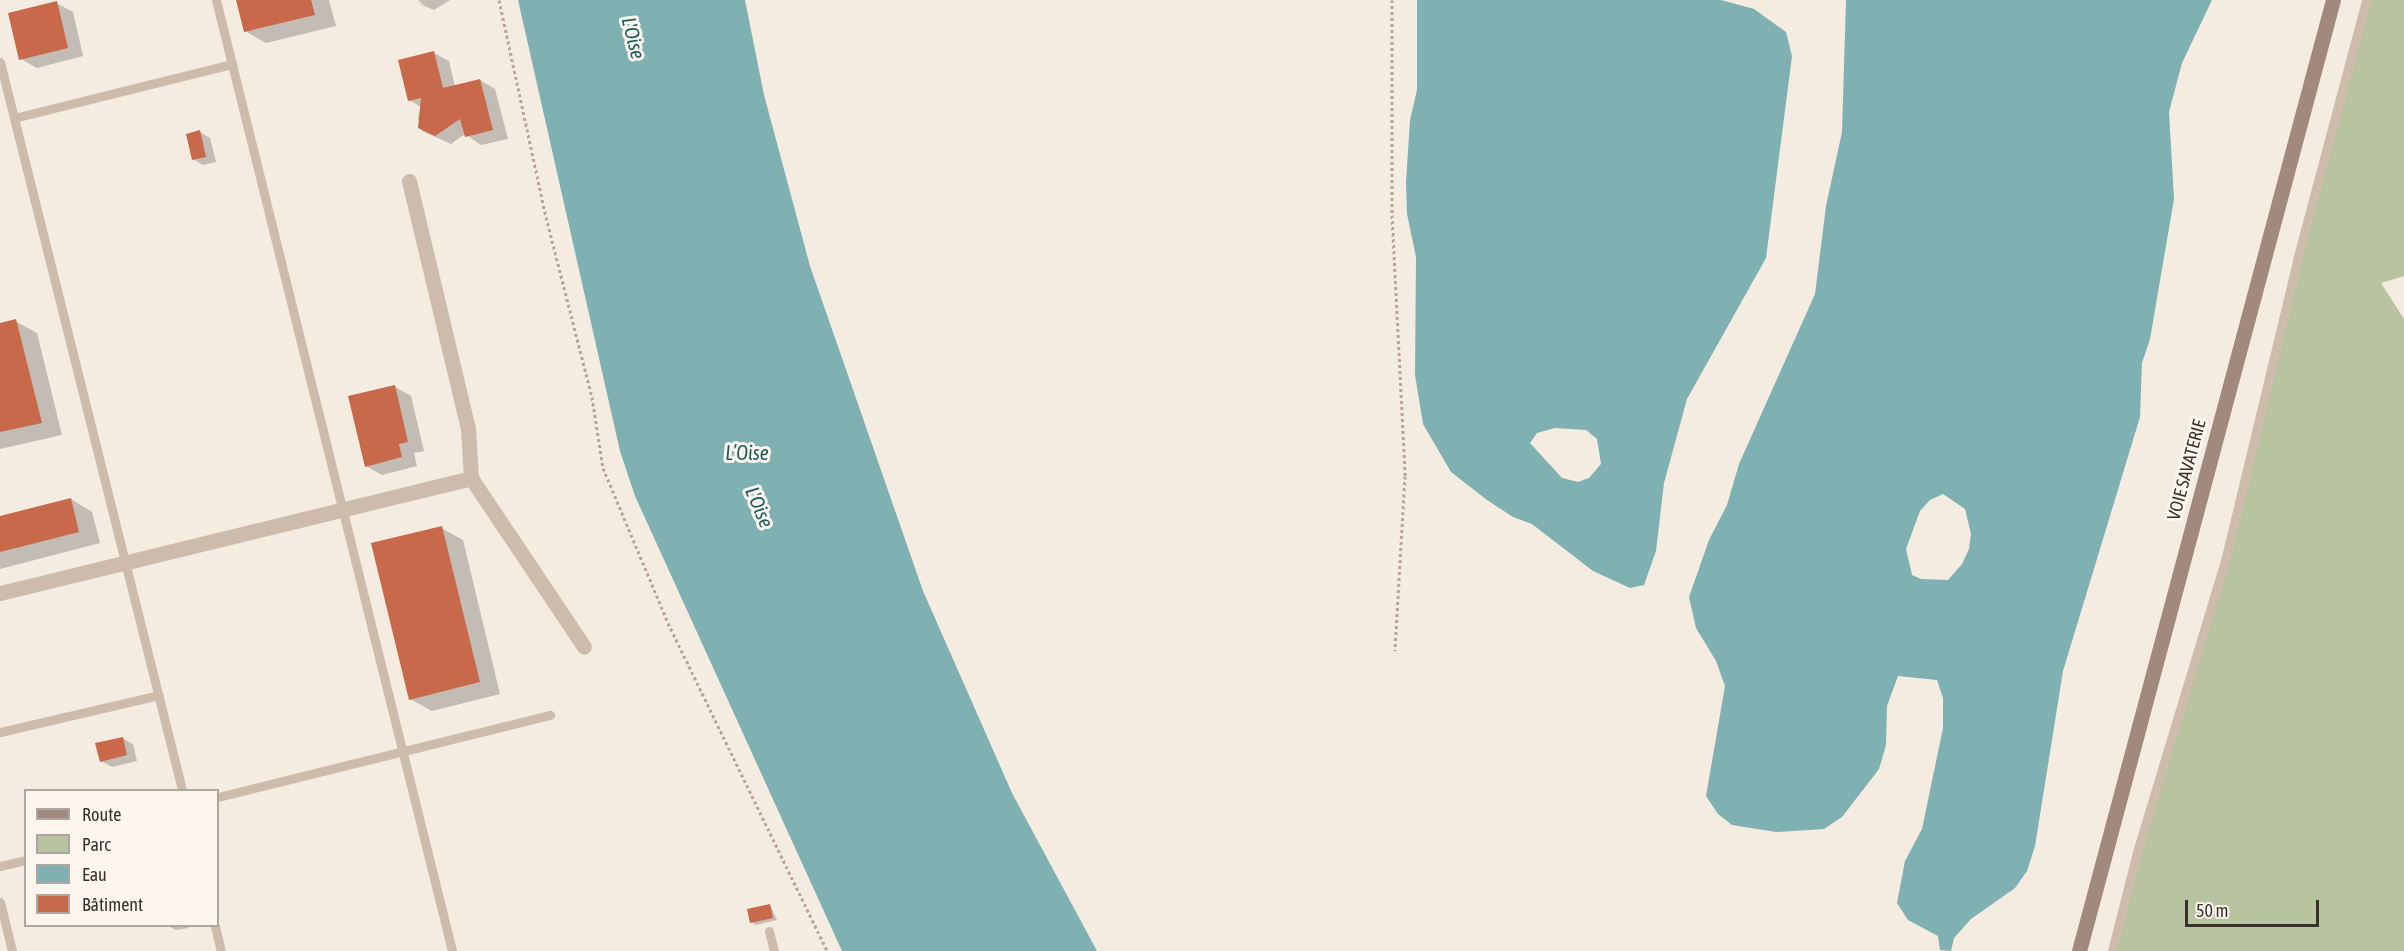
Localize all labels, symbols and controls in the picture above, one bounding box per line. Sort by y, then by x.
water label: L'Oise [617,15,651,61]
street label: VOIE SAVATERIE [2163,417,2211,523]
water label: L’Oise [725,440,769,464]
water label: L'Oise [741,483,779,531]
legend [24,789,219,927]
text: Route [82,804,121,825]
text: Parc [82,834,111,855]
text: Eau [82,864,107,885]
scale bar [2188,888,2322,926]
text: Bâtiment [82,894,143,915]
text: 50 m [2196,900,2228,921]

